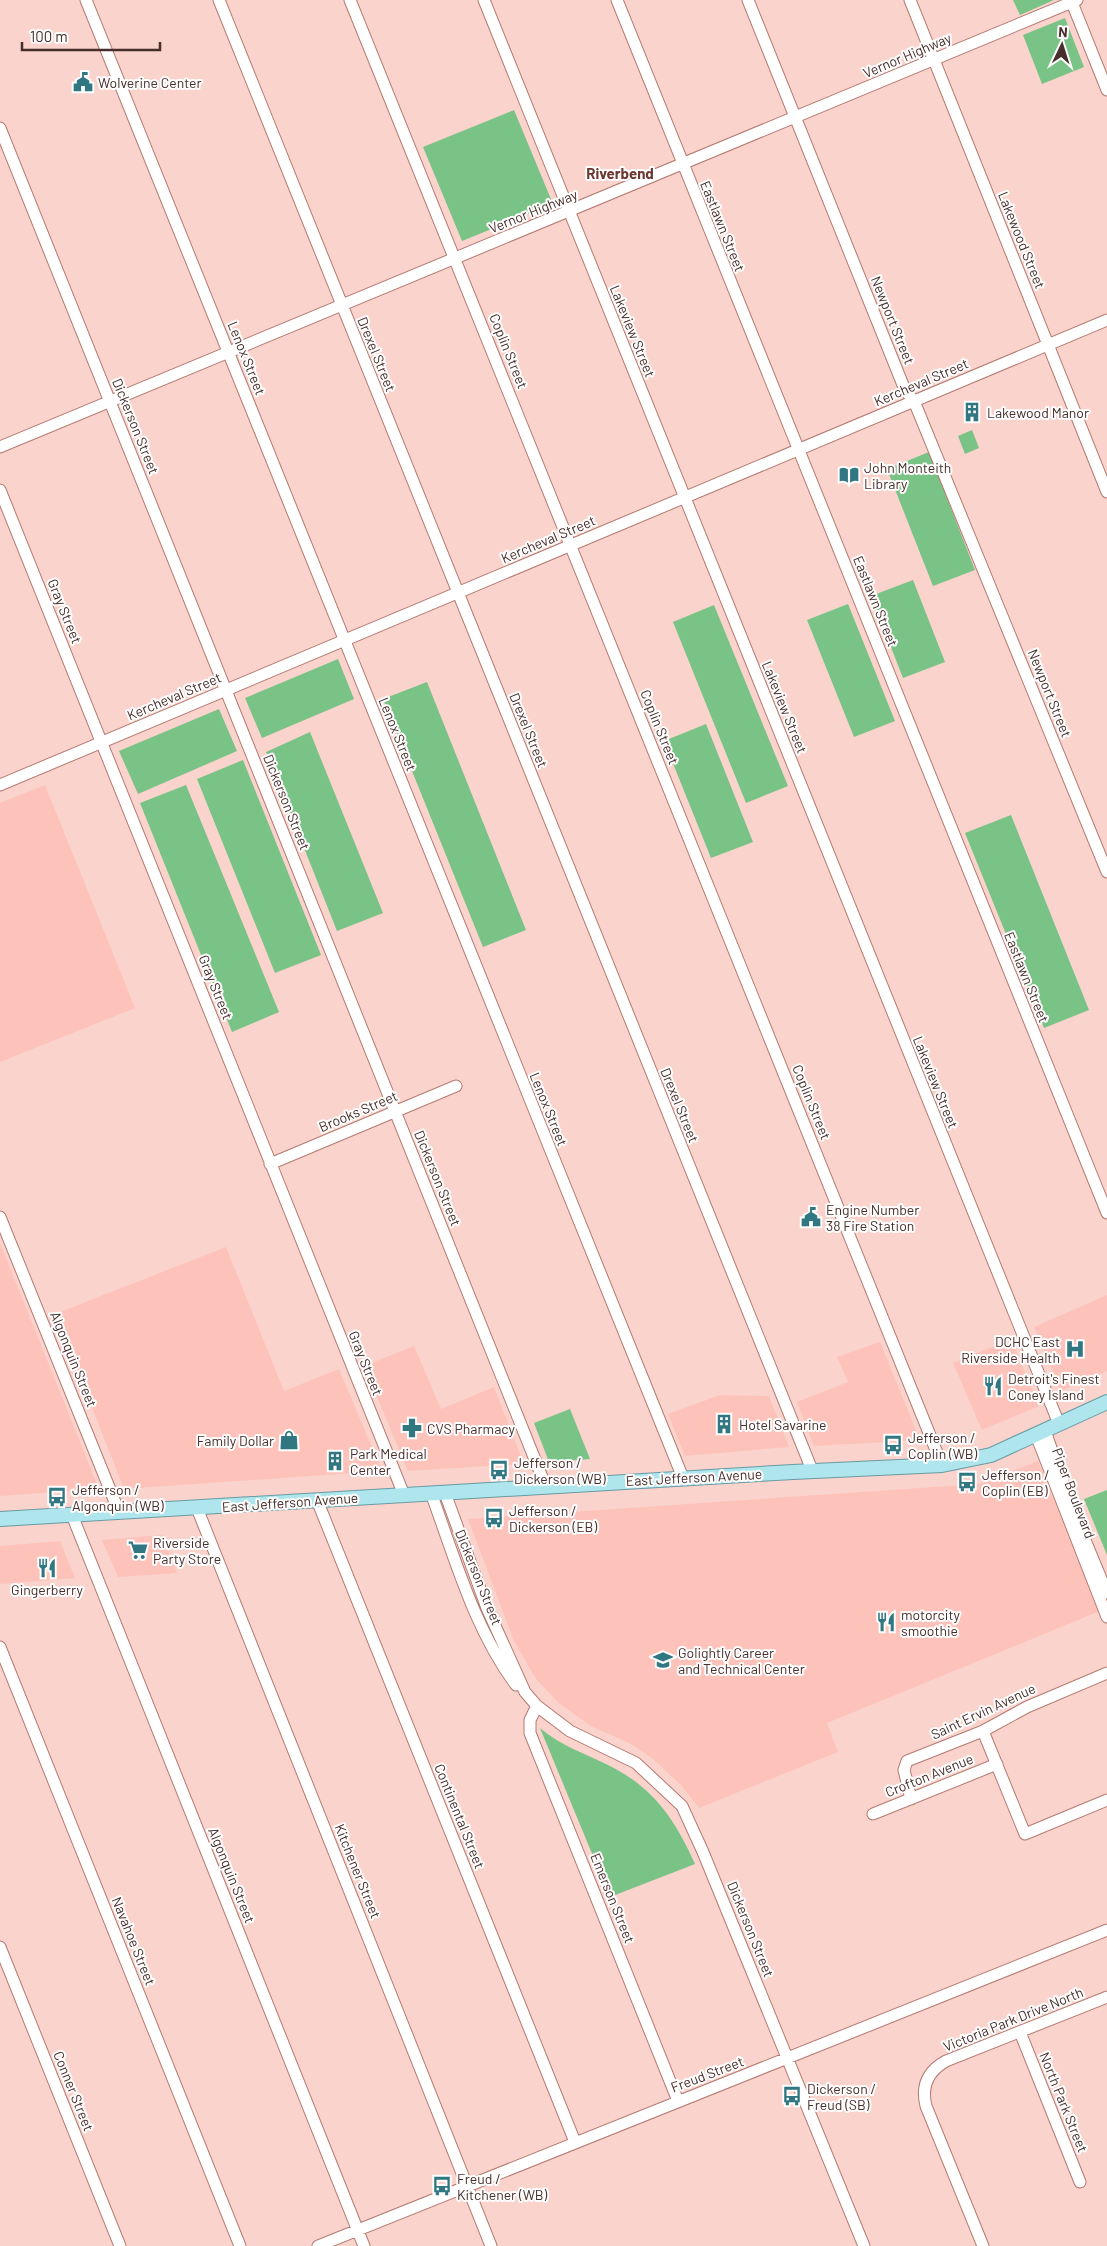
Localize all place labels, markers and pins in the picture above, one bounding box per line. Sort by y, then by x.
public building icon: Wolverine Center [72,71,94,93]
place label: Wolverine Center [98,74,202,91]
building icon: Lakewood Manor [961,401,983,423]
place label: Lakewood Manor [987,404,1089,421]
place label: John Monteith Library [864,459,951,492]
library icon: John Monteith Library [838,464,860,486]
place label: Engine Number 38 Fire Station [826,1201,919,1234]
public building icon: Engine Number 38 Fire Station [800,1206,822,1228]
place label: DCHC East Riverside Health [961,1333,1060,1366]
hospital icon: DCHC East Riverside Health [1064,1338,1086,1360]
place label: Detroit's Finest Coney Island [1008,1370,1100,1403]
restaurant icon: Detroit's Finest Coney Island [982,1375,1004,1397]
building icon: Hotel Savarine [713,1413,735,1435]
place label: Hotel Savarine [739,1416,827,1433]
pharmacy icon: CVS Pharmacy [401,1417,423,1439]
place label: CVS Pharmacy [427,1420,516,1437]
shop icon: Family Dollar [278,1429,300,1451]
place label: Jefferson / Coplin (WB) [908,1429,978,1462]
place label: Family Dollar [197,1432,274,1449]
bus stop icon: Jefferson / Coplin (WB) [882,1434,904,1456]
place label: Park Medical Center [350,1445,427,1478]
building icon: Park Medical Center [324,1450,346,1472]
place label: Jefferson / Dickerson (WB) [514,1454,606,1487]
bus stop icon: Jefferson / Dickerson (WB) [488,1459,510,1481]
place label: Jefferson / Coplin (EB) [982,1466,1050,1499]
bus stop icon: Jefferson / Coplin (EB) [956,1471,978,1493]
place label: Jefferson / Algonquin (WB) [72,1481,164,1514]
bus stop icon: Jefferson / Algonquin (WB) [46,1486,68,1508]
place label: Jefferson / Dickerson (EB) [509,1502,597,1535]
bus stop icon: Jefferson / Dickerson (EB) [483,1507,505,1529]
place label: Riverside Party Store [153,1534,221,1567]
supermarket icon: Riverside Party Store [127,1539,149,1561]
restaurant icon: Gingerberry [36,1557,58,1579]
place label: Gingerberry [11,1581,83,1598]
place label: motorcity smoothie [901,1606,961,1639]
restaurant icon: motorcity smoothie [875,1611,897,1633]
place label: Golightly Career and Technical Center [678,1644,805,1677]
school or university icon: Golightly Career and Technical Center [652,1649,674,1671]
place label: Dickerson / Freud (SB) [807,2080,876,2113]
bus stop icon: Dickerson / Freud (SB) [781,2085,803,2107]
place label: Freud / Kitchener (WB) [457,2170,548,2203]
bus stop icon: Freud / Kitchener (WB) [431,2175,453,2197]

